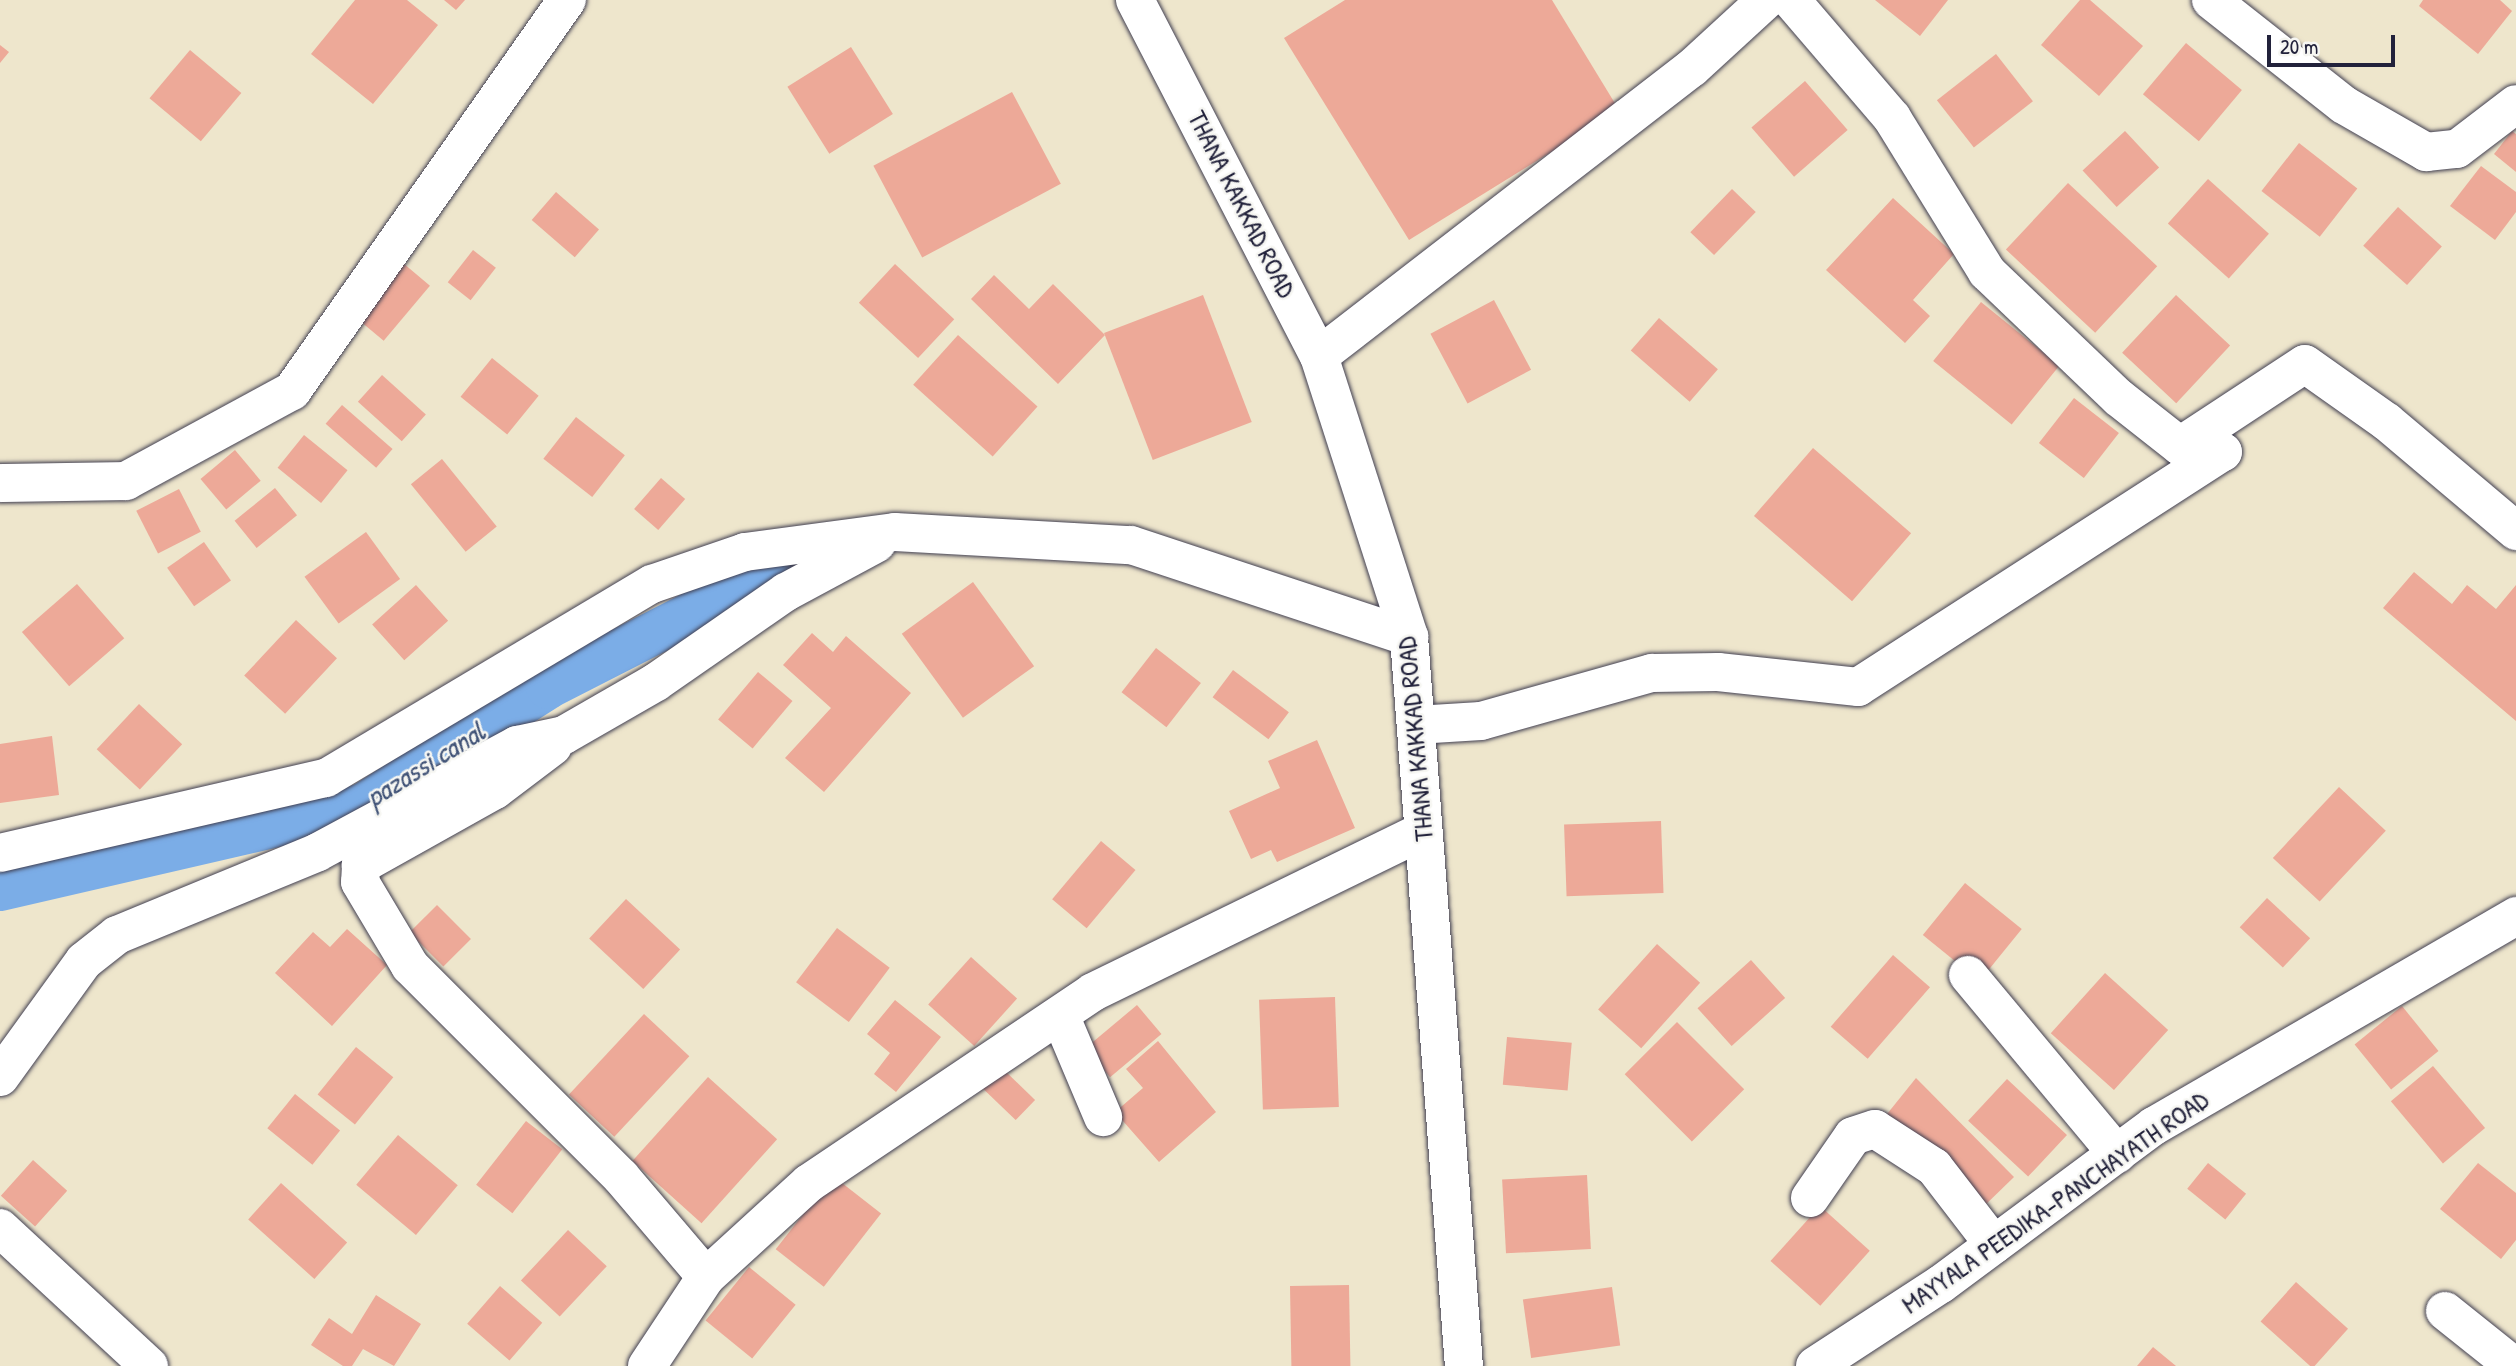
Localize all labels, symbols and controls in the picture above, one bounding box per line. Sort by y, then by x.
scale bar [2271,21,2399,65]
text: 20 m [2280,32,2318,61]
street label: THANA KAKKAD ROAD [1181,105,1303,303]
street label: THANA KAKKAD ROAD [1391,635,1439,843]
water label: pazassi canal [360,714,490,814]
street label: MAYYALA PEEDIKA-PANCHAYATH ROAD [1896,1084,2214,1320]

